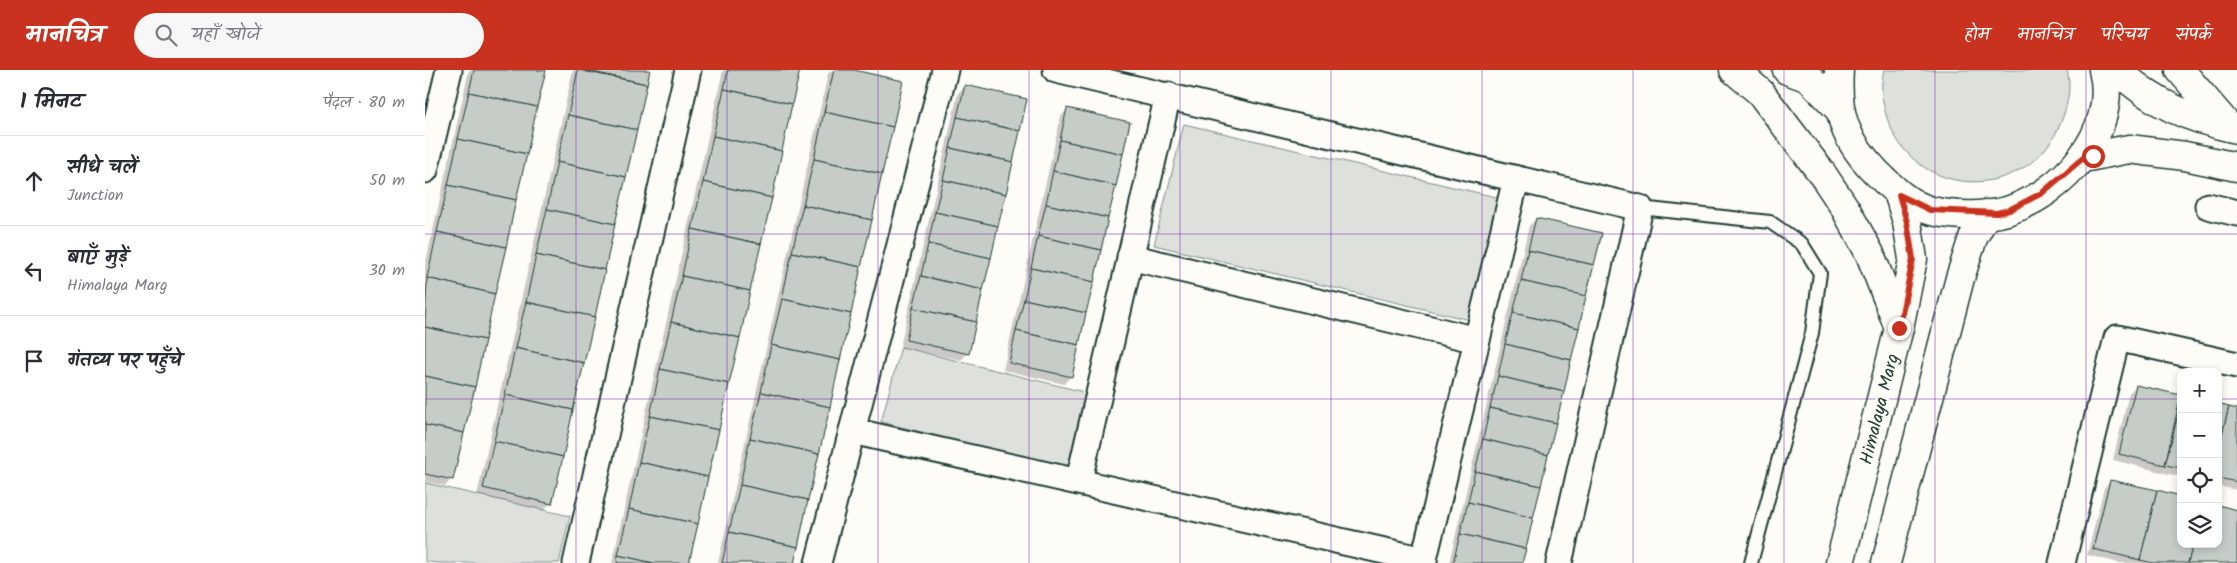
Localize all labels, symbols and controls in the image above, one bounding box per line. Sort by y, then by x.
search box [134,13,484,58]
text: मानचित्र [25,16,104,55]
text: यहाँ खोजें [192,20,260,50]
icon: search [152,21,180,49]
text: होम [1964,21,1989,50]
text: मानचित्र [2017,21,2073,50]
text: परिचय [2101,21,2147,50]
text: संपर्क [2175,21,2212,50]
text: 1 मिनट [20,86,82,119]
text: पैदल · 80 m [323,90,405,115]
route start [2082,145,2105,168]
text: सीधे चलें [67,153,137,183]
icon: ahead [20,167,48,195]
text: 50 m [369,168,405,193]
text: Junction [67,183,124,208]
text: बाएँ मुड़ें [67,243,128,273]
icon: left [20,257,48,285]
text: 30 m [369,258,405,283]
text: Himalaya Marg [67,273,168,298]
route end [1888,317,1911,340]
text: गंतव्य पर पहुँचे [67,346,182,376]
icon: arrive [20,347,48,375]
street label: Himalaya Marg [1853,351,1908,468]
map controls [2177,368,2222,548]
button: + [2177,368,2222,413]
button: − [2177,413,2222,458]
button: locate [2177,458,2222,503]
button: layers [2177,503,2222,548]

